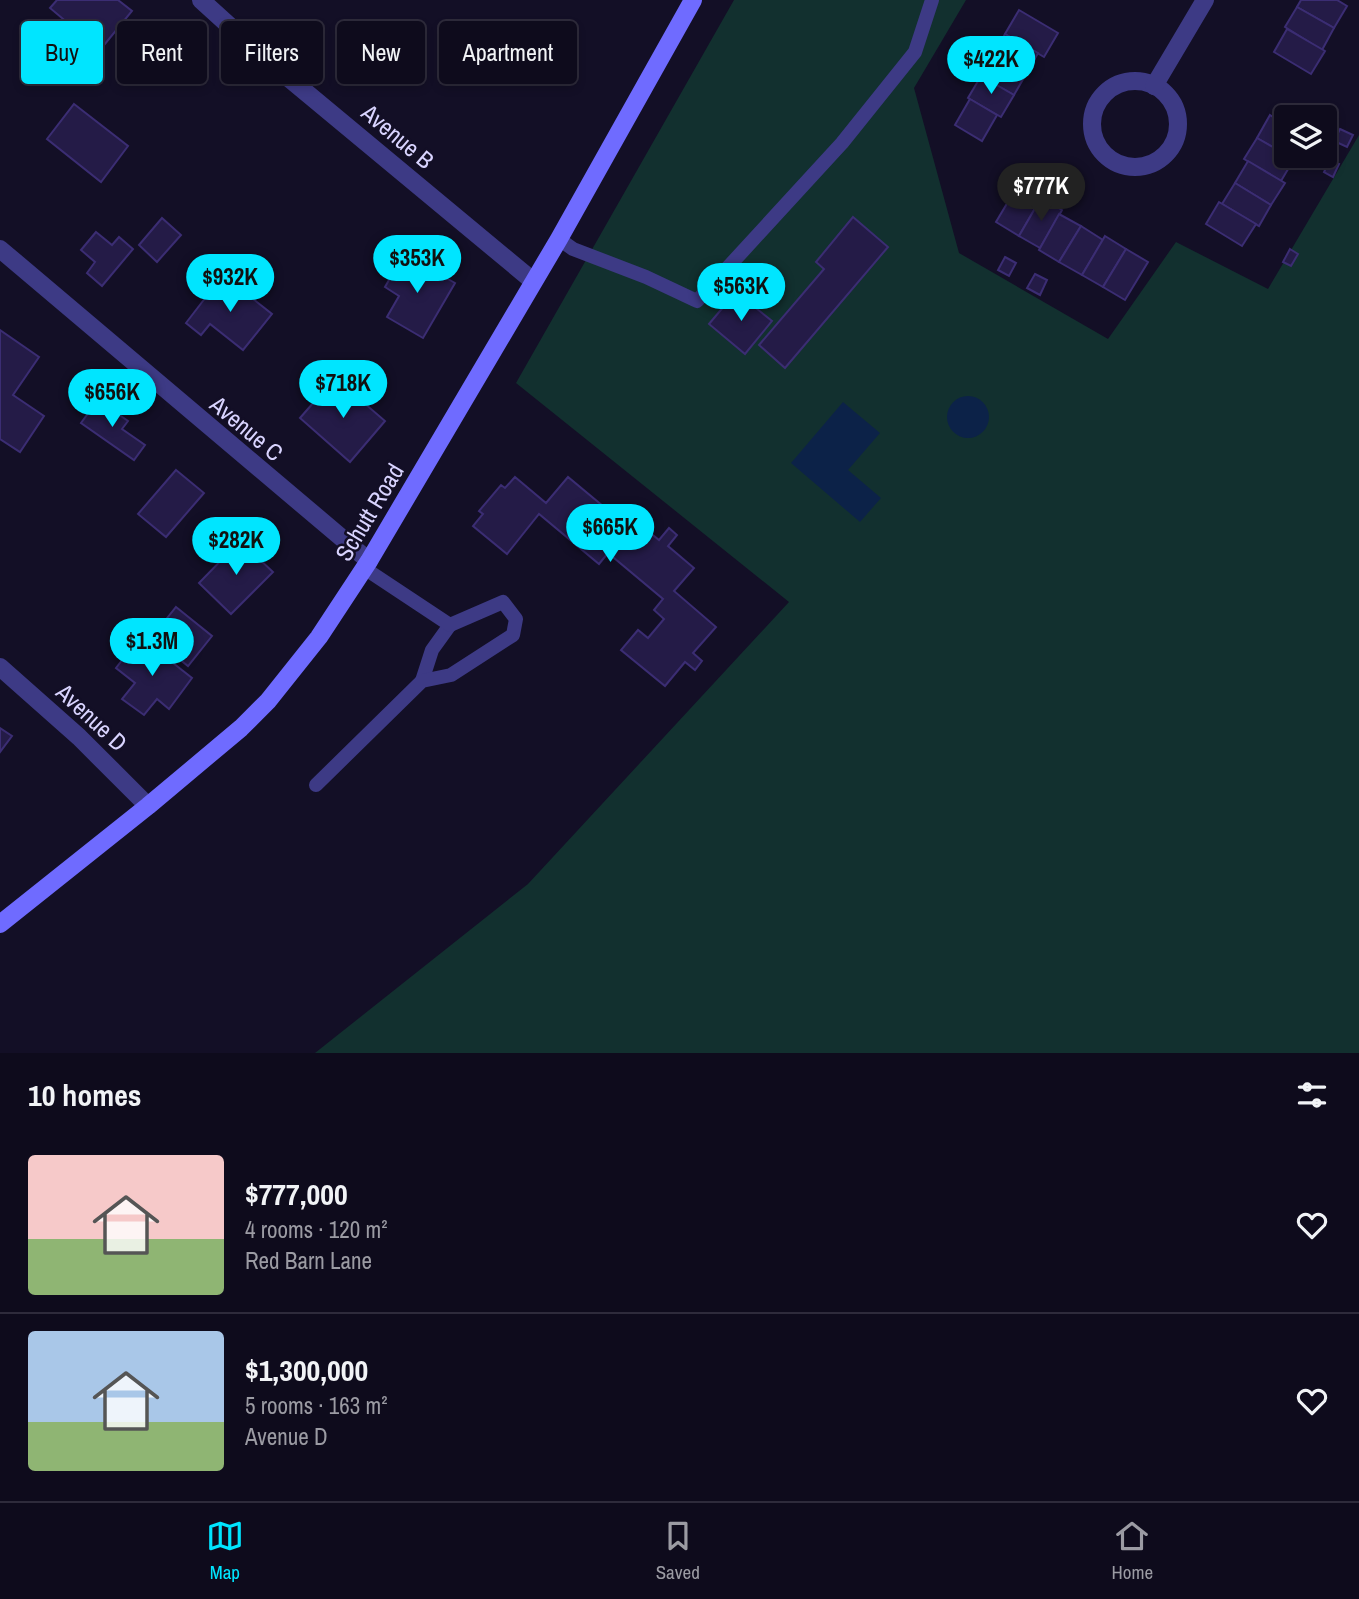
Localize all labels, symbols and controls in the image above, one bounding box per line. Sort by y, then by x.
chip: Buy [21,21,103,84]
chip: Rent [117,21,207,84]
chip: Filters [221,21,323,84]
chip: New [337,21,425,84]
chip: Apartment [439,21,577,84]
pin: $422K [942,36,1040,96]
text: $422K [963,43,1019,74]
street label: Avenue B [354,96,441,176]
map controls [1274,105,1337,168]
button: layers [1274,105,1337,168]
pin: $777K [992,164,1090,223]
text: $777K [1013,170,1069,201]
pin: $353K [368,236,466,295]
text: $353K [389,242,445,273]
pin: $932K [181,254,279,314]
text: $932K [202,261,258,292]
pin: $563K [692,264,790,323]
text: $563K [713,270,769,301]
pin: $718K [294,360,392,420]
text: $718K [315,367,371,398]
pin: $656K [63,370,161,429]
text: $656K [84,376,140,407]
street label: Avenue C [203,387,290,468]
street label: Schutt Road [327,457,411,567]
pin: $665K [561,504,659,564]
text: $665K [582,511,638,542]
pin: $282K [187,518,285,577]
text: $282K [208,524,264,555]
pin: $1.3M [103,618,201,678]
text: $1.3M [126,625,178,656]
street label: Avenue D [49,675,134,758]
text: 10 homes [28,1075,142,1115]
icon: filters [1293,1076,1331,1114]
text: $777,000 [245,1174,348,1214]
icon: home [84,1183,168,1267]
icon: heart [1293,1206,1331,1244]
text: 4 rooms · 120 m² [245,1214,388,1245]
text: Red Barn Lane [245,1245,372,1276]
text: $1,300,000 [245,1350,368,1390]
icon: home [84,1359,168,1443]
icon: heart [1293,1382,1331,1420]
text: 5 rooms · 163 m² [245,1390,388,1421]
text: Avenue D [245,1421,328,1452]
tab: Map [206,1517,244,1585]
tab: Saved [656,1517,700,1585]
tab: Home [1112,1517,1153,1585]

